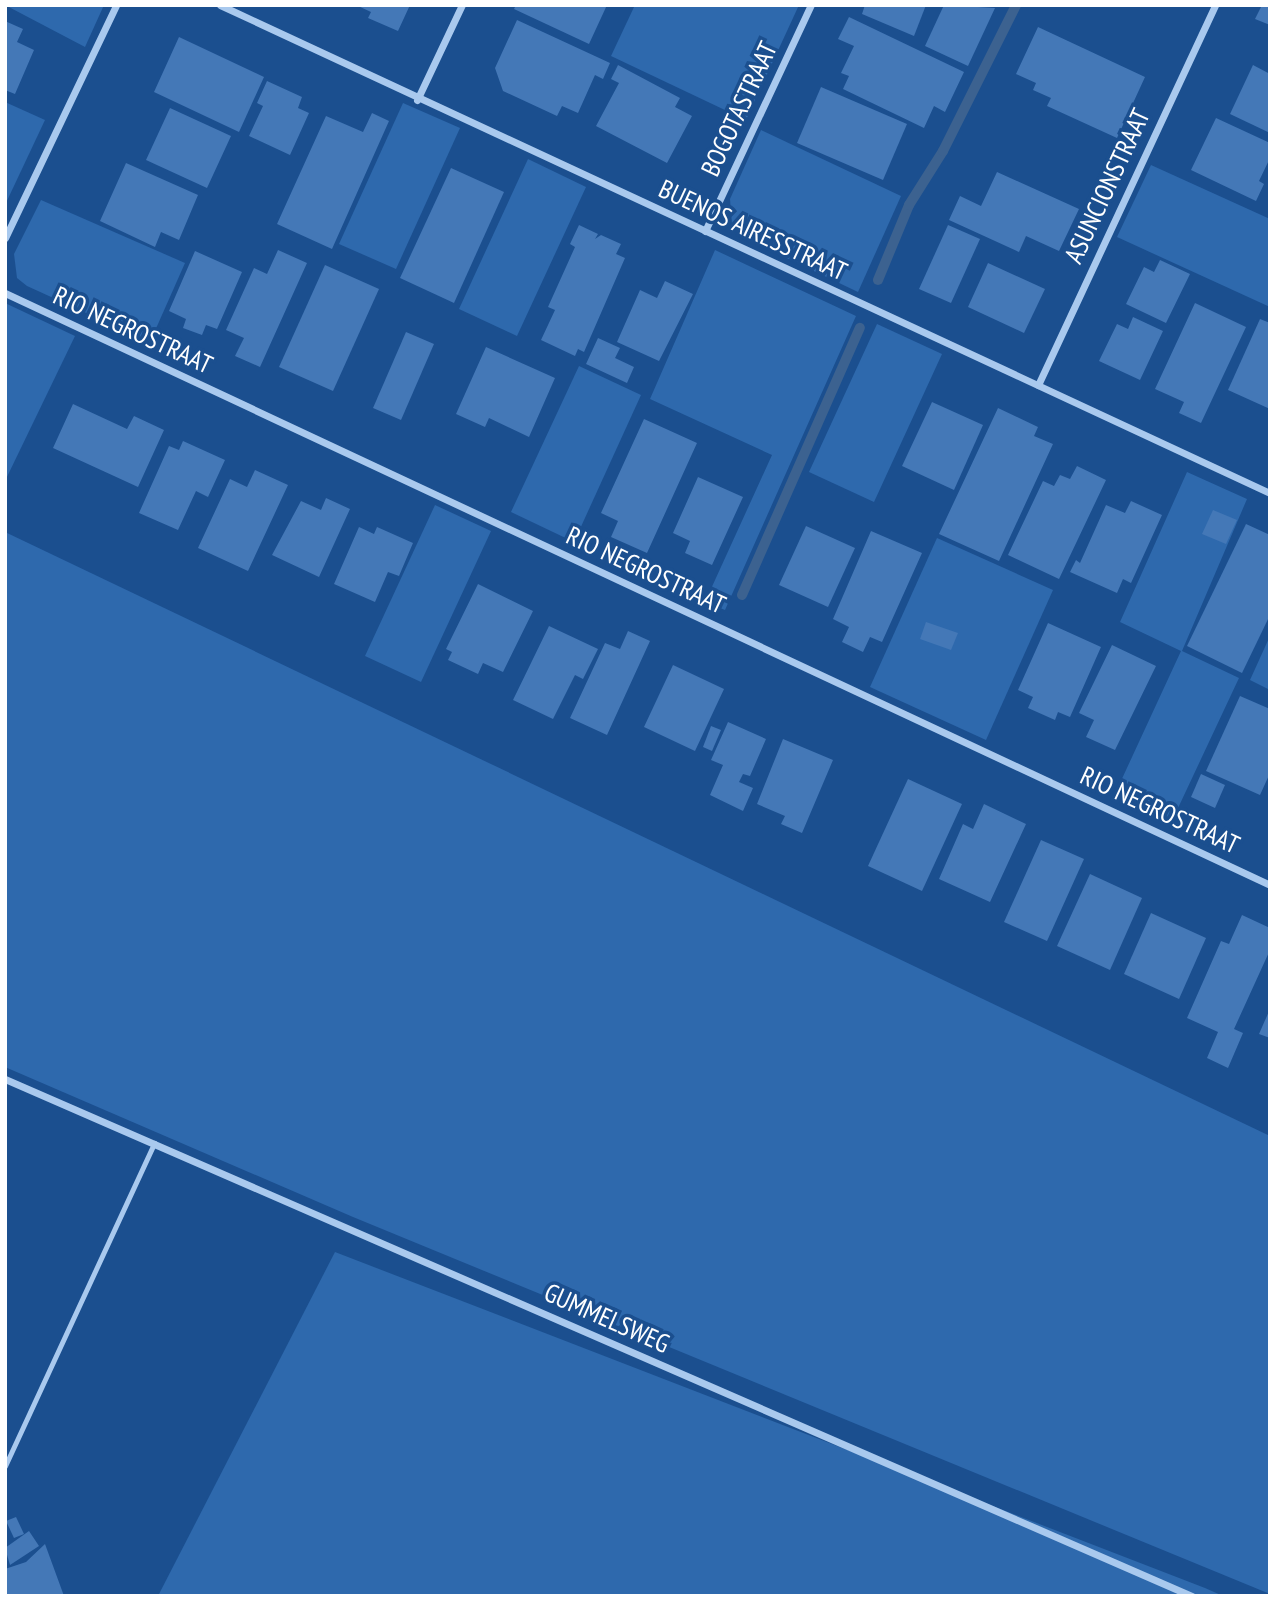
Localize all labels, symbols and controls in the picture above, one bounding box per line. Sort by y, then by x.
street label: BOGOTASTRAAT [694,37,784,181]
street label: ASUNCIONSTRAAT [1058,104,1156,268]
street label: BUENOS AIRESSTRAAT [654,173,852,287]
street label: RIO NEGROSTRAAT [49,280,217,380]
street label: RIO NEGROSTRAAT [562,520,730,620]
street label: RIO NEGROSTRAAT [1076,760,1244,860]
street label: GUMMELSWEG [539,1277,675,1359]

